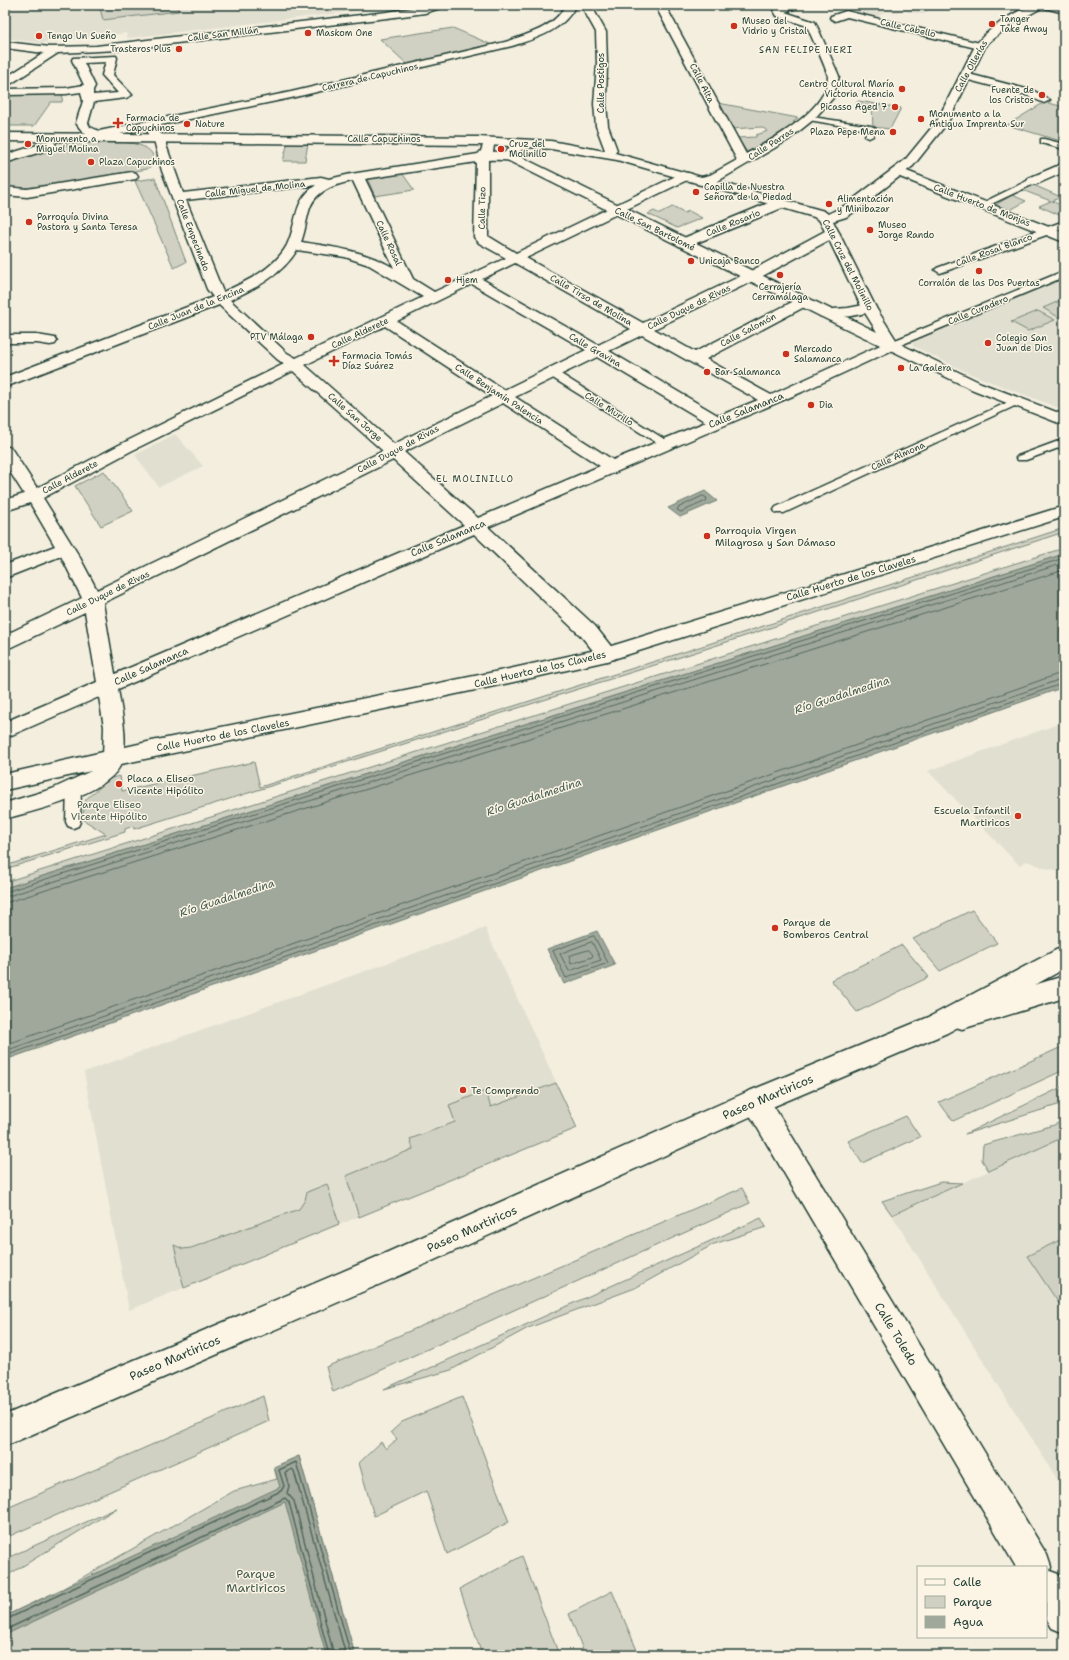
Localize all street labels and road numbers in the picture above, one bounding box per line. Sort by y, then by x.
street label: Calle Cabello [879,16,937,40]
street label: Calle San Millán [187,24,259,44]
street label: Calle Ollerías [952,38,990,94]
street label: Calle Postigos [595,53,607,113]
street label: Carrera de Capuchinos [321,60,419,94]
street label: Calle Alta [687,61,717,105]
street label: Calle Parras [746,125,796,163]
street label: Calle Capuchinos [347,133,421,145]
street label: Calle Miguel de Molina [204,178,306,200]
street label: Calle Huerto de Monjas [932,181,1032,229]
street label: Calle Tizo [476,187,488,229]
street label: Calle Empecinado [174,197,212,273]
street label: Calle San Bartolomé [613,204,697,254]
street label: Calle Rosario [704,207,762,239]
street label: Calle Cruz del Molinillo [820,217,876,313]
street label: Calle Rosal [373,219,405,268]
street label: Calle Rosal Blanco [954,231,1034,269]
street label: Calle Tirso de Molina [548,272,635,329]
street label: Calle Duque de Rivas [645,282,733,332]
street label: Calle Juan de la Encina [146,283,246,333]
street label: Calle Curadero [946,292,1010,328]
street label: Calle Salomón [718,310,778,350]
street label: Calle Alderete [330,315,390,351]
street label: Calle Gravina [567,330,624,370]
street label: Calle Benjamín Palencia [453,361,546,427]
street label: Calle Murillo [582,389,636,429]
street label: Calle Salamanca [707,389,786,431]
street label: Calle San Jorge [325,390,385,444]
street label: Calle Duque de Rivas [355,422,441,476]
street label: Calle Almona [869,439,927,473]
street label: Calle Alderete [40,457,100,497]
street label: Calle Salamanca [409,516,488,560]
street label: Calle Huerto de los Claveles [785,552,918,604]
street label: Calle Duque de Rivas [64,568,152,618]
street label: Calle Salamanca [112,643,191,688]
street label: Calle Huerto de los Claveles [473,647,607,691]
street label: Calle Huerto de los Claveles [155,716,291,754]
street label: Paseo Martiricos [720,1071,816,1123]
street label: Paseo Martiricos [424,1202,520,1256]
street label: Calle Toledo [871,1300,921,1368]
street label: Paseo Martiricos [127,1332,223,1384]

